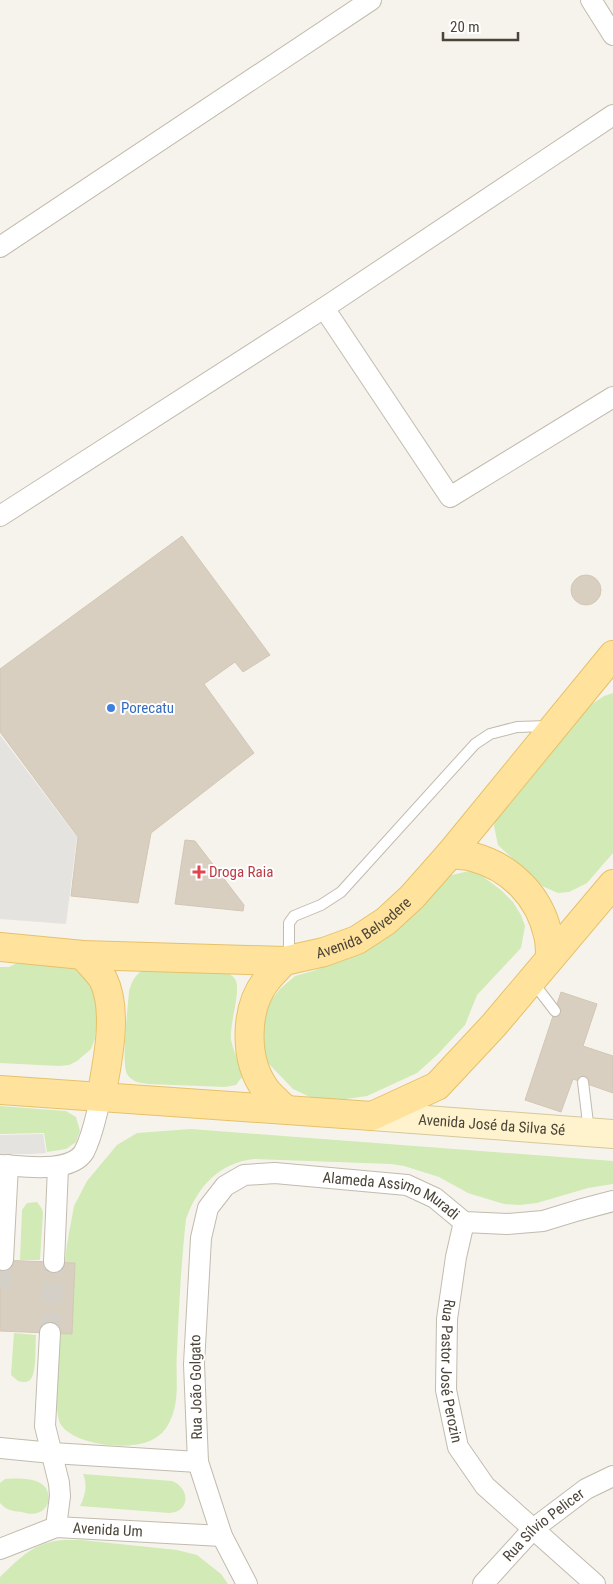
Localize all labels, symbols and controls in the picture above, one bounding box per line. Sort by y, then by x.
scale bar [443,10,518,42]
text: 20 m [450,18,480,36]
place label: Porecatu [121,699,174,717]
marker: Porecatu [105,702,117,714]
place label: Droga Raia [209,863,273,881]
marker: Droga Raia [193,866,205,878]
street label: Avenida Belvedere [315,893,415,962]
street label: Avenida José da Silva Sé [418,1110,566,1139]
street label: Alameda Assimo Muradi [322,1168,463,1224]
street label: Rua Pastor José Perozin [437,1298,466,1444]
street label: Rua João Golgato [186,1334,206,1440]
street label: Rua Sílvio Pelicer [499,1484,588,1565]
street label: Avenida Um [72,1519,143,1541]

